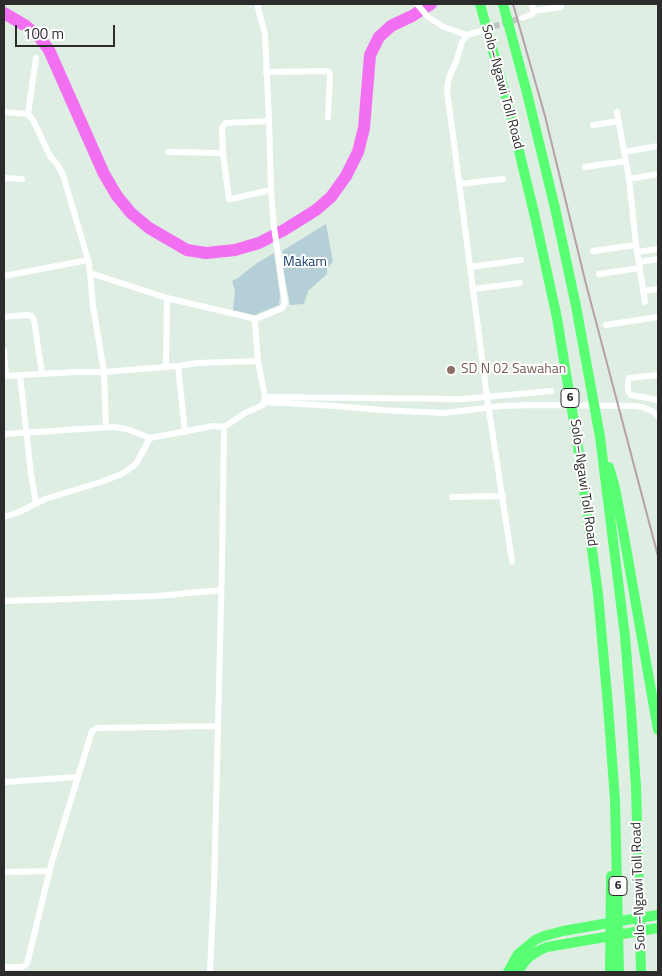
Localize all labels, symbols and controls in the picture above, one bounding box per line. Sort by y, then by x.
scale bar [18,15,118,47]
text: 100 m [23,22,64,45]
street label: Solo–Ngawi Toll Road [477,23,527,151]
park label: Makam [283,255,327,271]
place label: SD N 02 Sawahan [461,362,566,378]
marker: SD N 02 Sawahan [445,364,457,376]
road number: 6 [561,388,579,408]
street label: Solo–Ngawi Toll Road [566,418,600,548]
street label: Solo–Ngawi Toll Road [628,822,650,950]
road number: 6 [609,876,627,896]

